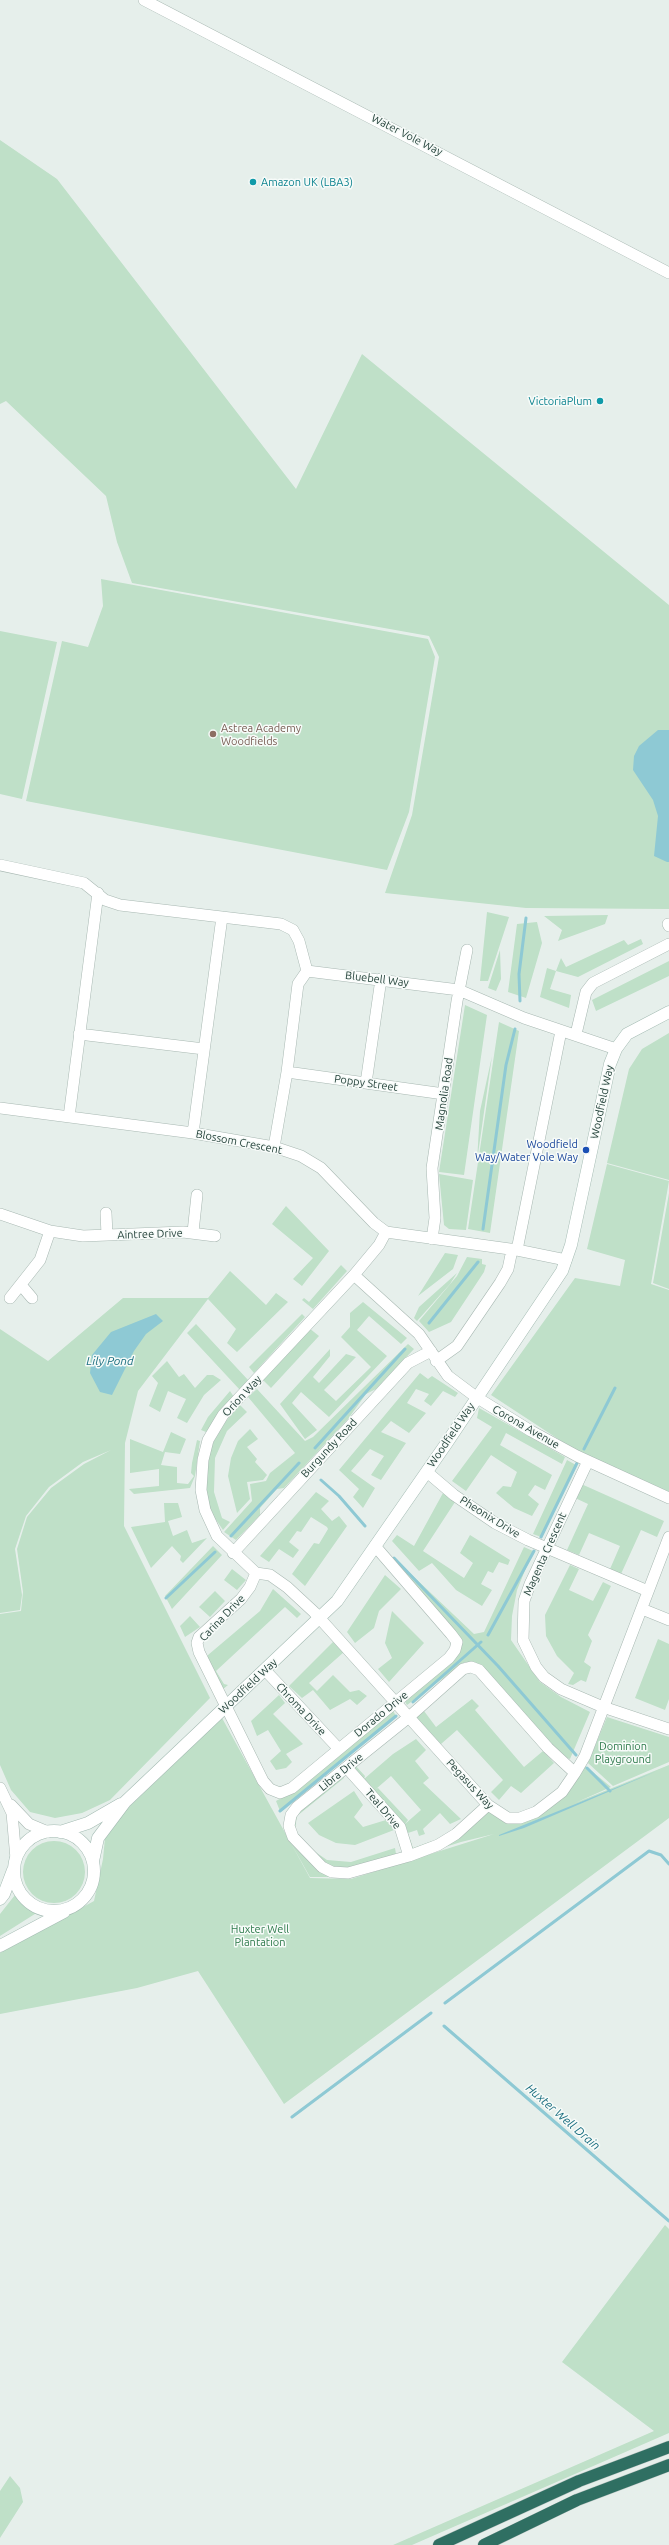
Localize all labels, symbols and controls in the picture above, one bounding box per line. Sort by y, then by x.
street label: Water Vole Way [369,111,445,159]
place label: Amazon UK (LBA3) [261,175,353,189]
marker: Amazon UK (LBA3) [248,177,258,187]
place label: VictoriaPlum [528,394,592,408]
marker: VictoriaPlum [595,396,605,406]
place label: Astrea Academy Woodfields [221,721,301,747]
marker: Astrea Academy Woodfields [208,729,218,739]
street label: Bluebell Way [344,969,410,989]
street label: Magnolia Road [432,1057,456,1131]
street label: Woodfield Way [588,1064,616,1140]
street label: Poppy Street [333,1072,399,1094]
street label: Blossom Crescent [195,1127,283,1157]
place label: Woodfield Way/Water Vole Way [475,1137,578,1163]
marker: Woodfield Way/Water Vole Way [581,1145,591,1155]
street label: Aintree Drive [117,1226,183,1242]
water label: Lily Pond [86,1354,134,1368]
street label: Orion Way [220,1373,264,1419]
street label: Woodfield Way [425,1400,477,1470]
street label: Corona Avenue [490,1402,562,1452]
street label: Burgundy Road [298,1416,360,1480]
street label: Pheonix Drive [458,1493,522,1541]
street label: Magenta Crescent [521,1510,569,1598]
street label: Carina Drive [197,1592,247,1644]
street label: Woodfield Way [216,1656,280,1716]
street label: Chroma Drive [273,1680,329,1738]
street label: Dorado Drive [351,1688,411,1740]
park label: Dominion Playground [595,1739,651,1765]
street label: Libra Drive [316,1750,366,1794]
street label: Pegasus Way [443,1756,497,1812]
street label: Teal Drive [362,1786,404,1832]
park label: Huxter Well Plantation [231,1922,289,1948]
water label: Huxter Well Drain [523,2081,603,2153]

